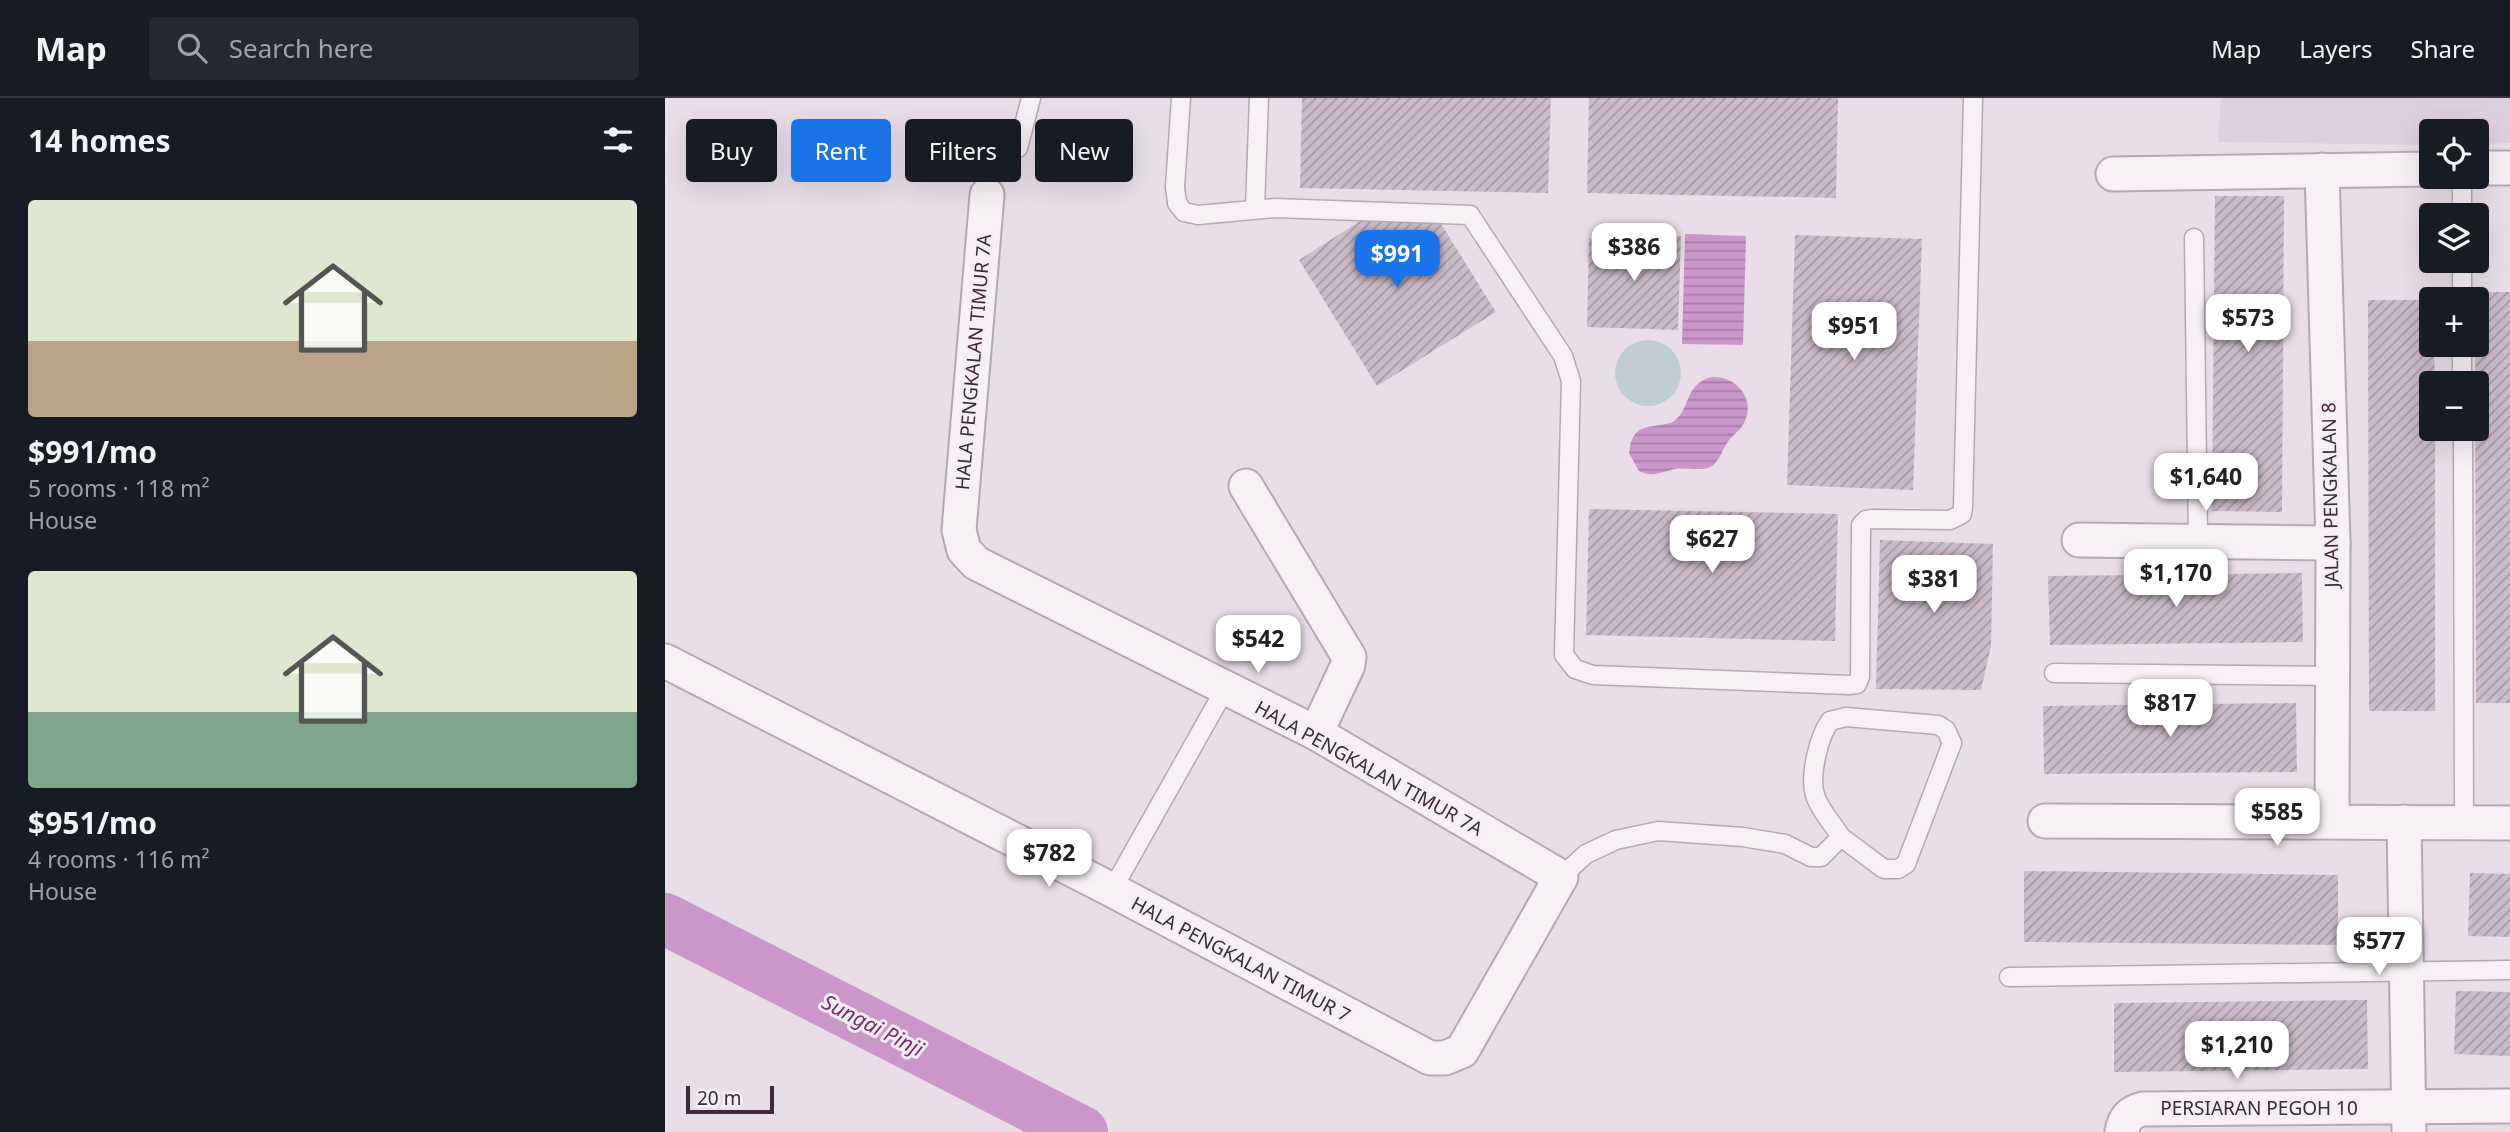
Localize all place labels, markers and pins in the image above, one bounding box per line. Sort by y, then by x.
pin: $386 [1593,223,1675,283]
pin: $991 [1356,230,1438,290]
pin: $573 [2207,294,2289,354]
pin: $951 [1813,302,1895,362]
pin: $1,640 [2149,454,2263,513]
pin: $627 [1671,516,1753,575]
pin: $1,170 [2119,550,2233,609]
pin: $381 [1893,556,1975,615]
pin: $542 [1217,616,1299,675]
pin: $817 [2129,680,2211,739]
pin: $585 [2236,788,2318,848]
pin: $782 [1008,830,1090,889]
pin: $577 [2338,918,2420,977]
pin: $1,210 [2180,1021,2294,1081]

